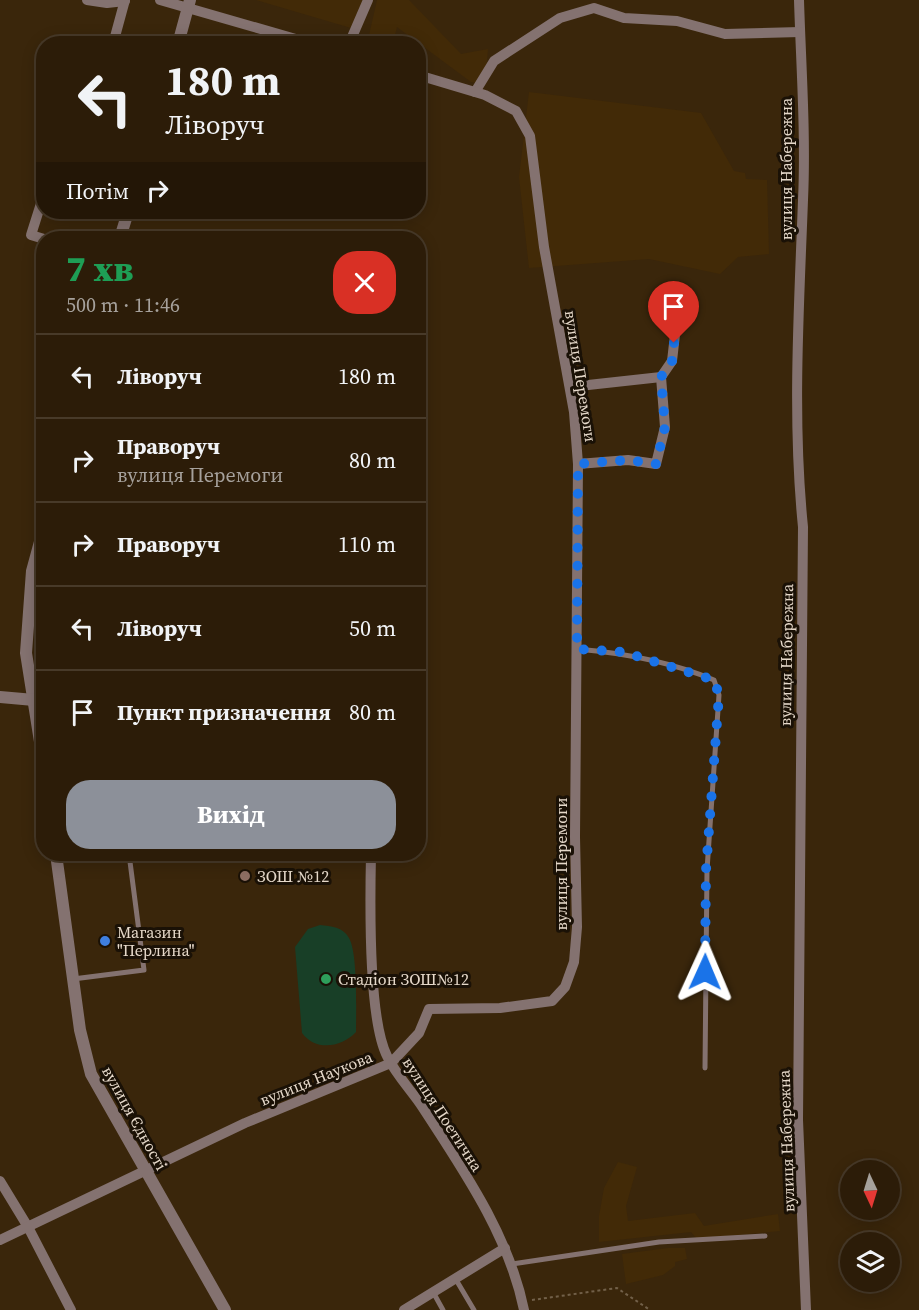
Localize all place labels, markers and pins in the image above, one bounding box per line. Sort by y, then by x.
pin [648,281,699,343]
place label: ЗОШ №12 [257,865,329,887]
marker: ЗОШ №12 [238,869,252,883]
place label: Магазин "Перлина" [117,921,195,961]
marker: Магазин "Перлина" [98,934,112,948]
place label: Стадіон ЗОШ№12 [338,968,469,990]
marker: Стадіон ЗОШ№12 [319,972,333,986]

